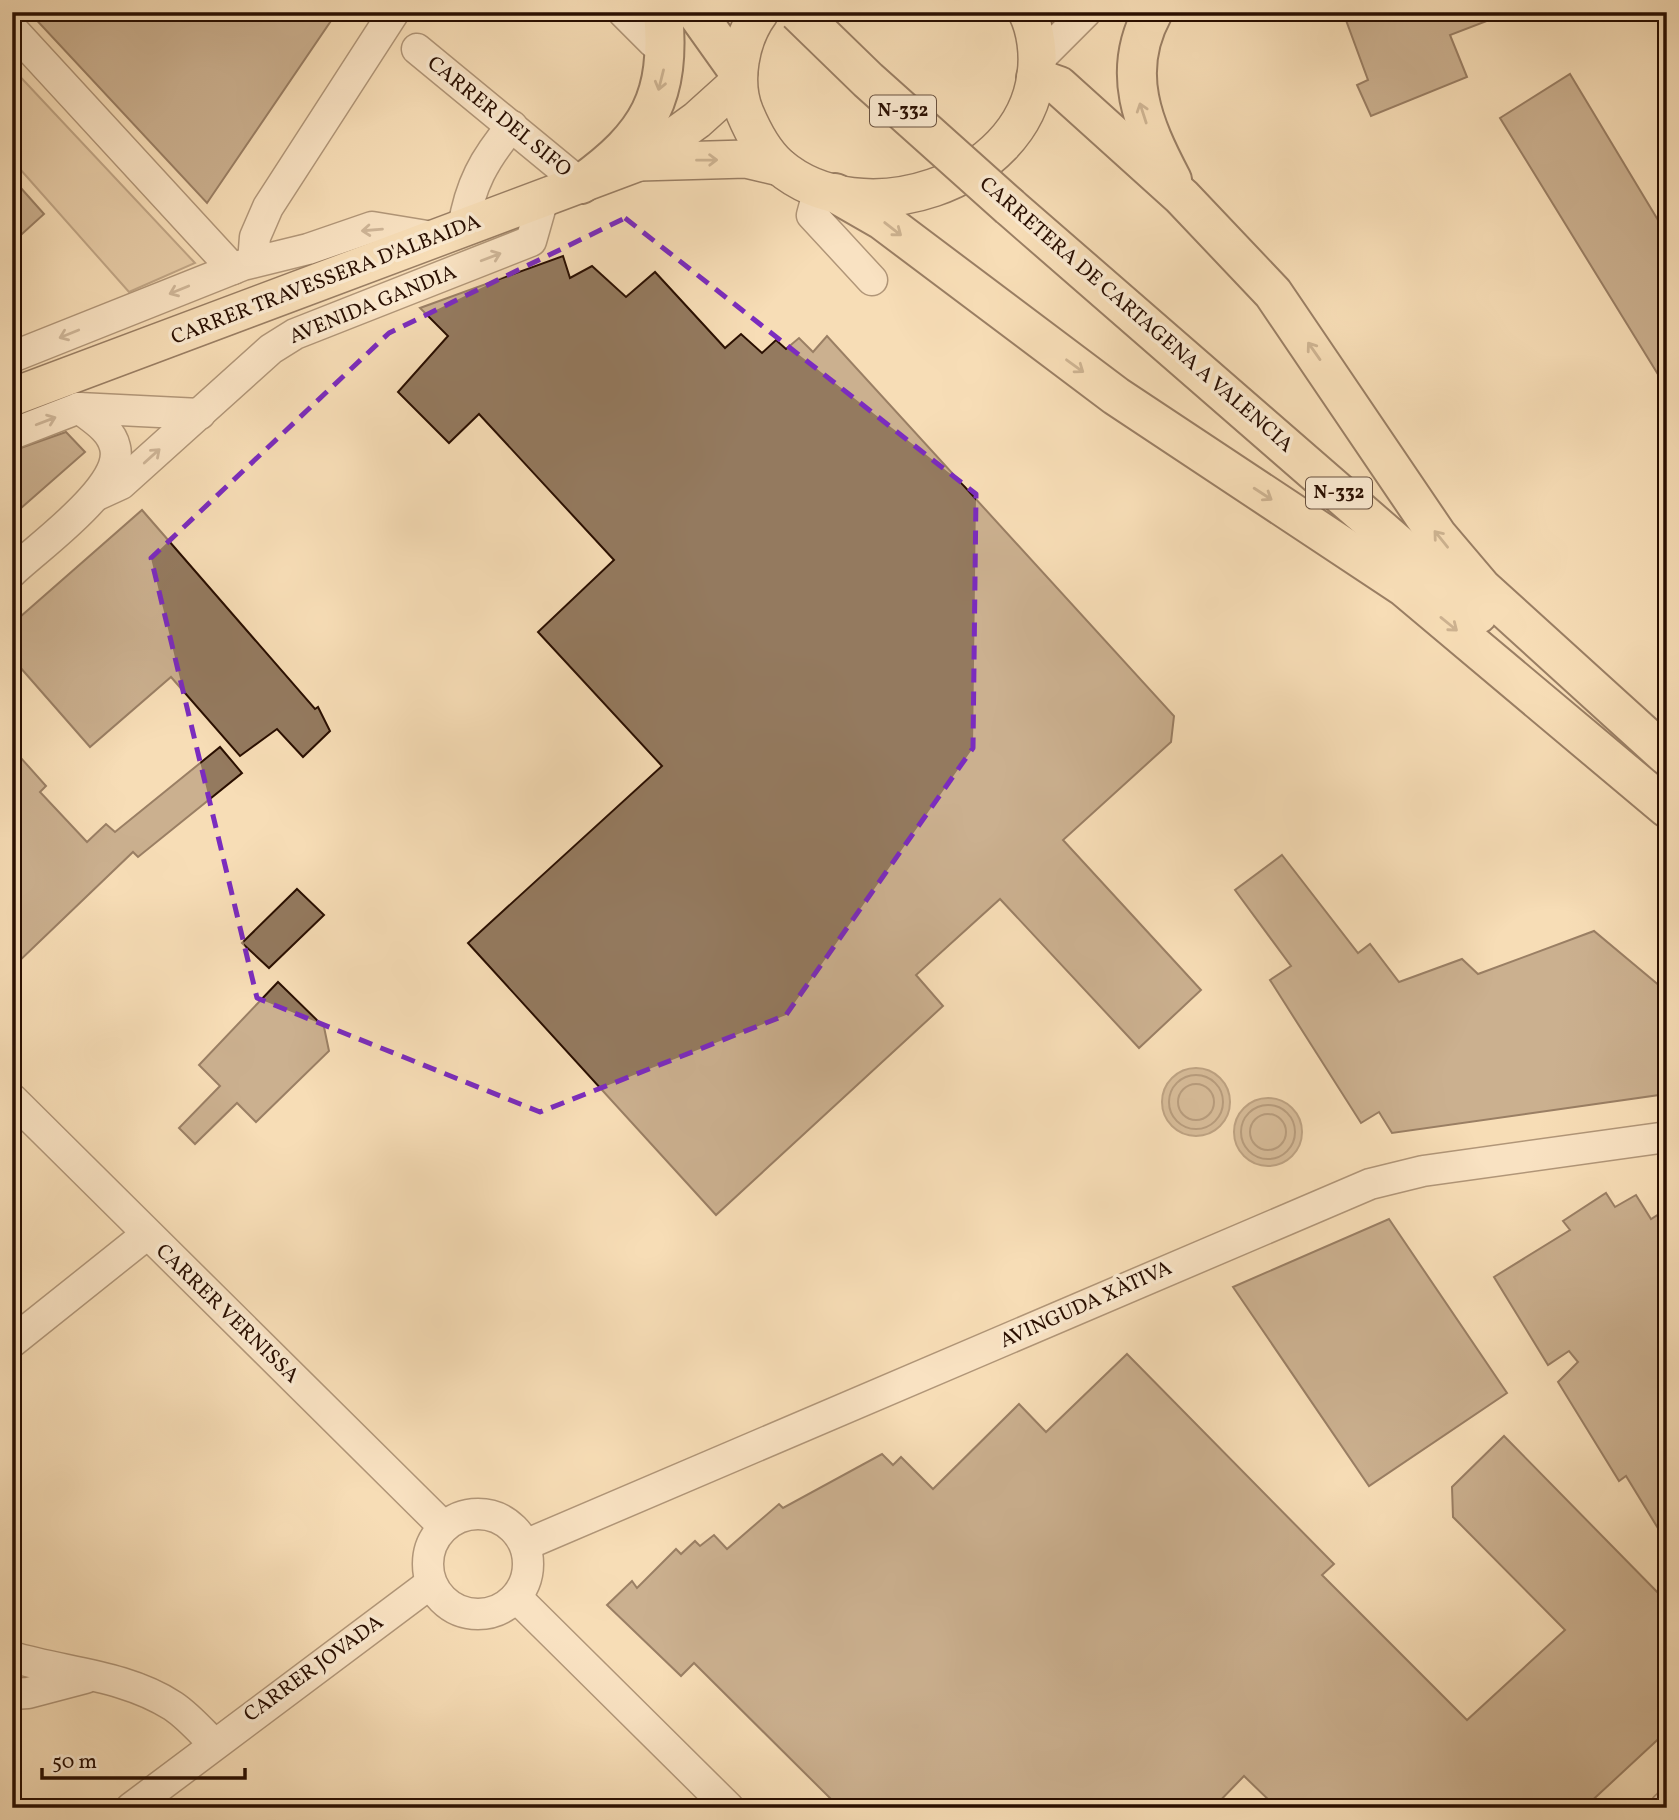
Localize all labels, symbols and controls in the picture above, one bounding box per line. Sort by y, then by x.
street label: CARRER DEL SIFO [421,50,577,184]
one-way arrow [654,68,667,91]
road number: N-332 [870,96,936,127]
one-way arrow [1136,102,1149,124]
one-way arrow [695,153,718,167]
street label: CARRETERA DE CARTAGENA A VALENCIA [973,170,1300,460]
street label: CARRER TRAVESSERA D'ALBAIDA [167,207,485,353]
one-way arrow [884,221,902,236]
one-way arrow [362,224,384,237]
one-way arrow [479,249,501,262]
street label: AVENIDA GANDIA [285,258,461,352]
one-way arrow [169,285,190,298]
one-way arrow [58,329,80,342]
one-way arrow [1307,342,1321,361]
one-way arrow [1065,359,1084,373]
one-way arrow [34,414,56,426]
one-way arrow [143,448,160,465]
road number: N-332 [1306,478,1372,508]
one-way arrow [1253,486,1272,501]
one-way arrow [1434,531,1449,549]
one-way arrow [1440,616,1458,632]
street label: CARRER VERNISSA [149,1238,305,1390]
street label: AVINGUDA XÀTIVA [995,1254,1177,1356]
street label: CARRER JOVADA [238,1608,390,1729]
scale bar [42,1736,245,1780]
text: 50 m [52,1748,97,1777]

